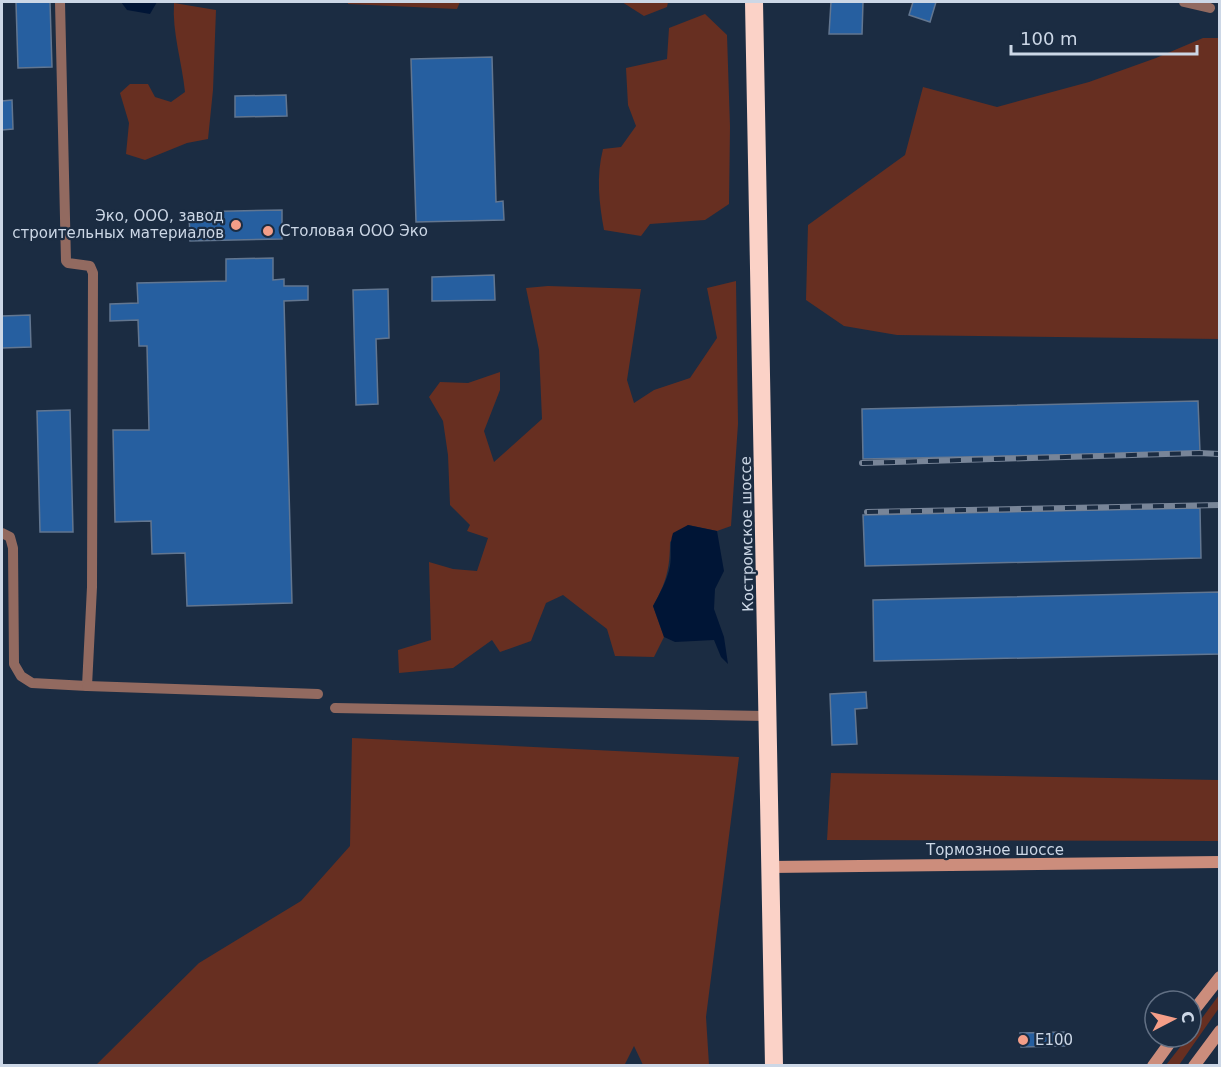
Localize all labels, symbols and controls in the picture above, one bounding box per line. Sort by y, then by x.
scale bar [1011,18,1197,56]
text: 100 m [1020,28,1078,49]
place label: Эко, ООО, завод строительных материалов [12,207,224,242]
marker: Эко, ООО, завод строительных материалов [229,218,243,232]
place label: Столовая ООО Эко [280,222,428,240]
marker: Столовая ООО Эко [261,224,275,238]
street label: Костромское шоссе [737,456,757,612]
street label: Тормозное шоссе [925,841,1064,859]
north arrow [1143,989,1203,1049]
text: С [1177,1010,1198,1024]
place label: E100 [1035,1031,1073,1049]
marker: E100 [1016,1033,1030,1047]

